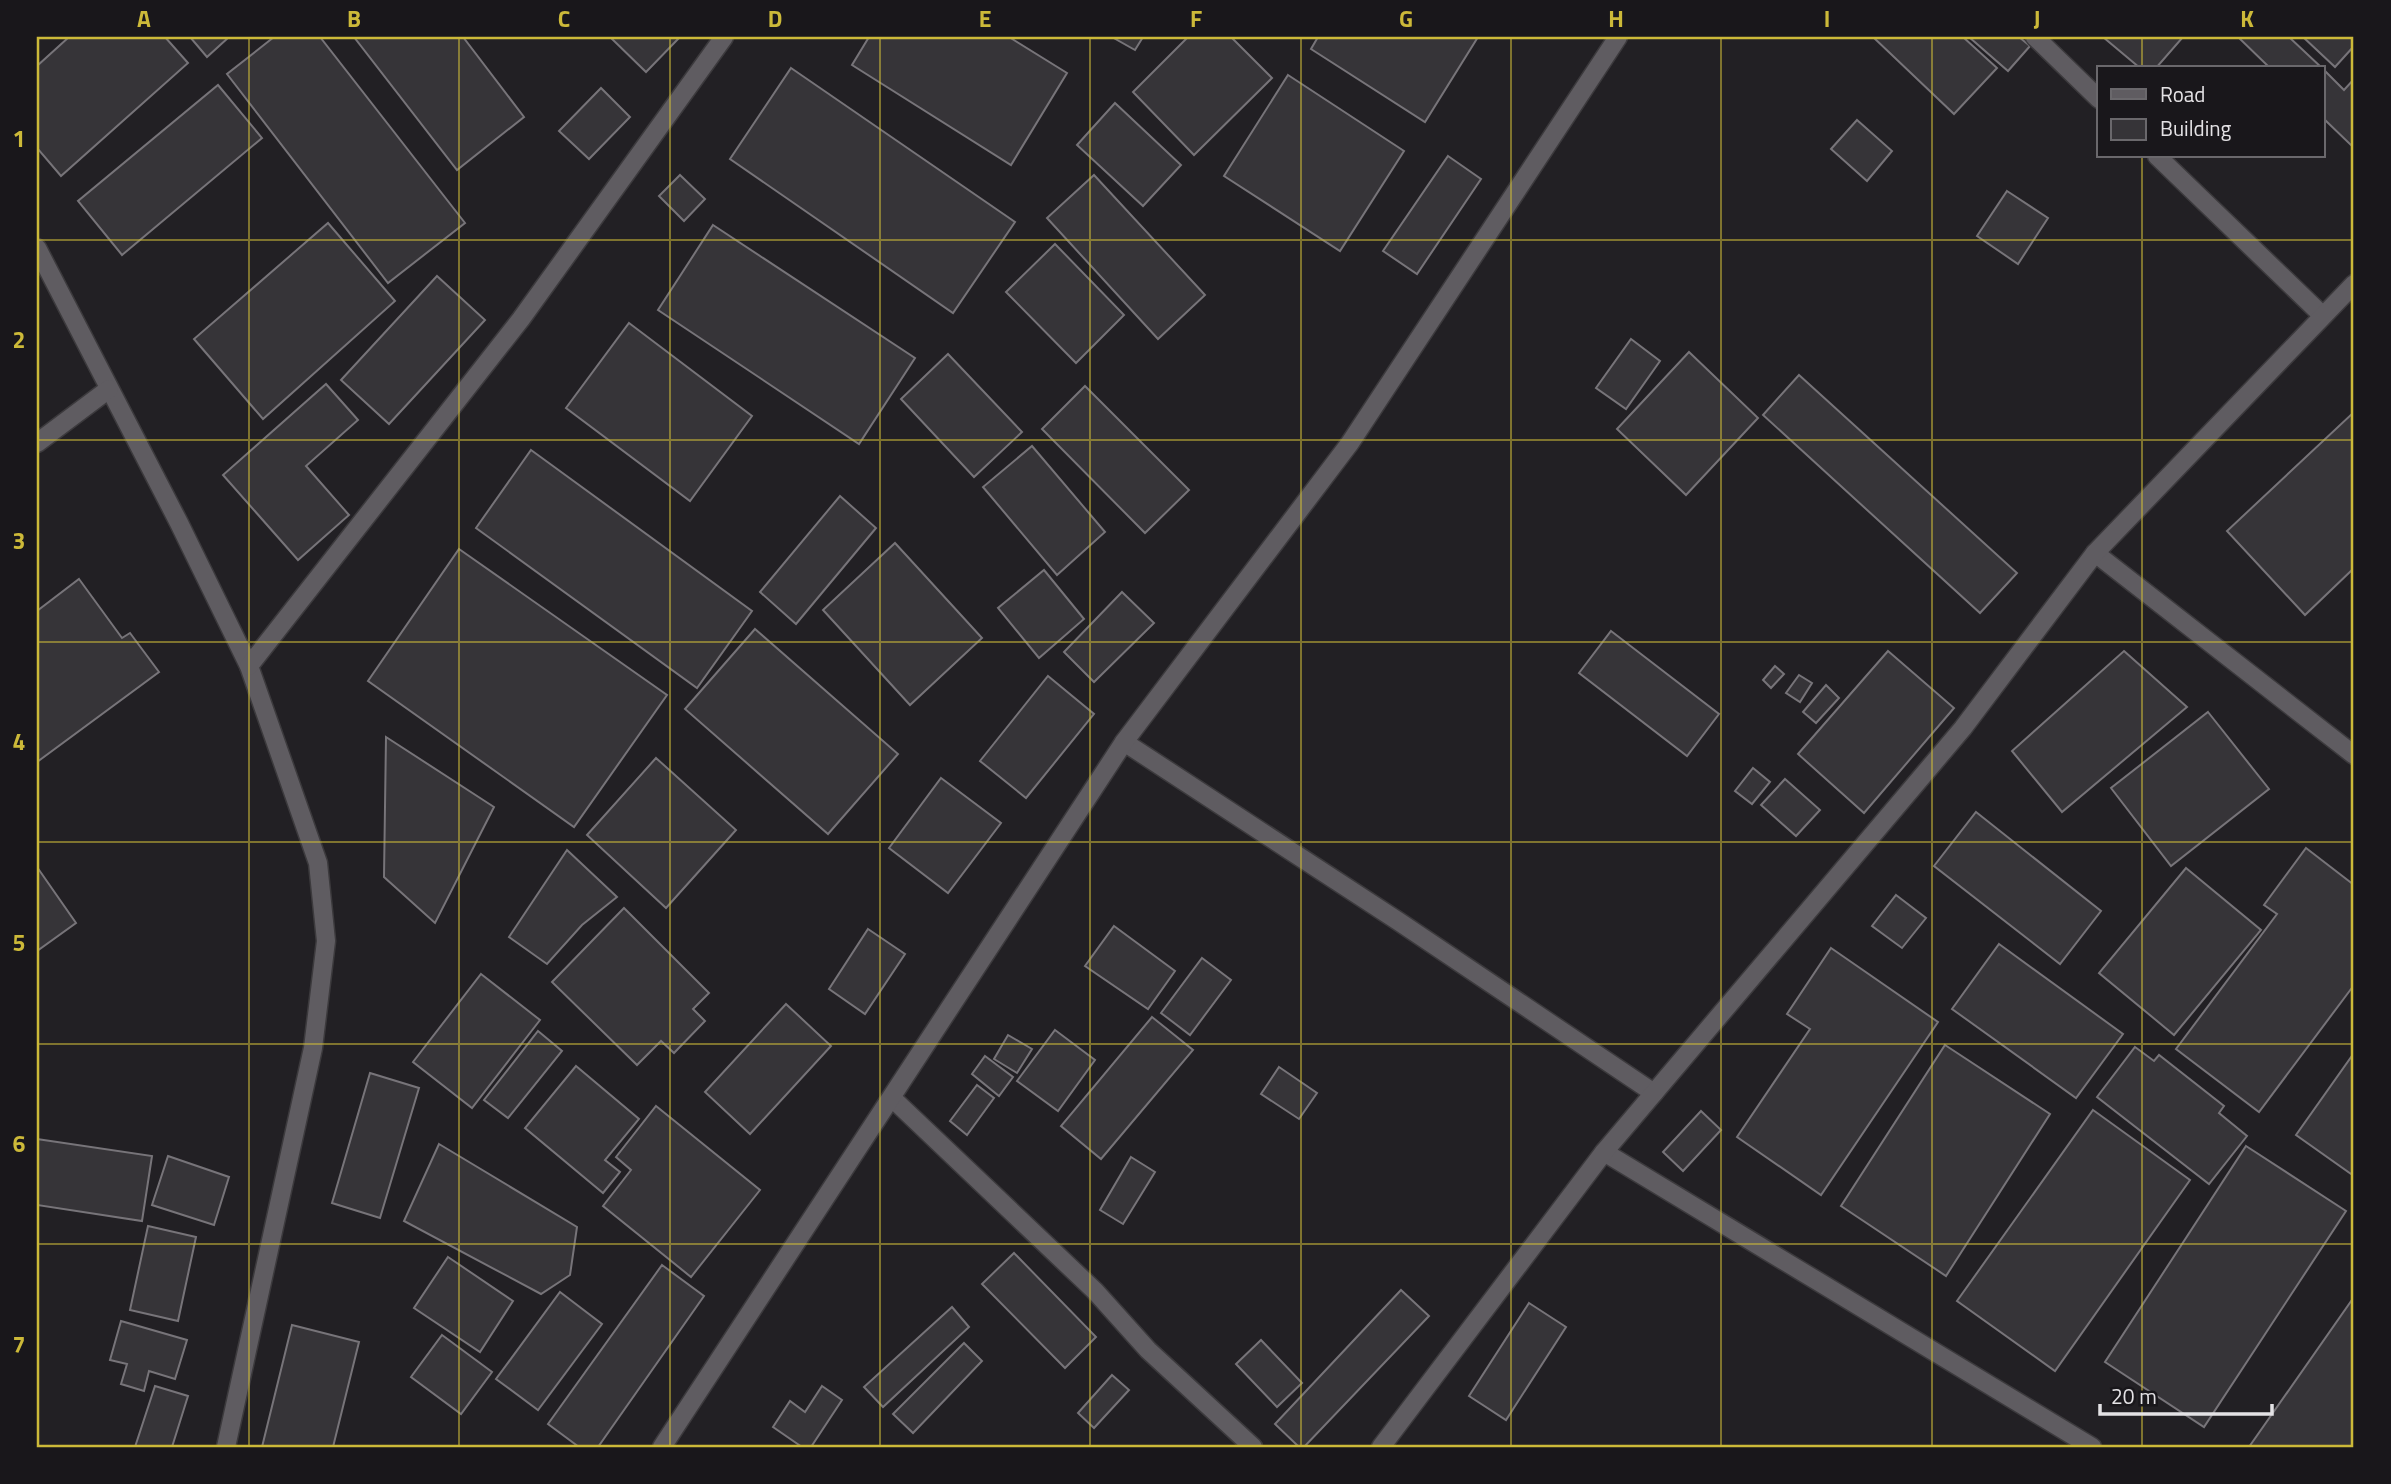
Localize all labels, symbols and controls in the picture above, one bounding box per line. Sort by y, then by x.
text: A [137,1,151,36]
text: B [347,1,361,36]
text: C [558,1,570,36]
text: D [768,1,782,36]
text: E [979,1,991,36]
text: F [1190,1,1202,36]
text: G [1399,1,1413,36]
text: H [1608,1,1624,36]
text: I [1824,1,1830,36]
text: J [2034,1,2040,36]
text: K [2240,1,2254,36]
legend [2097,66,2324,158]
text: Road [2160,78,2205,110]
text: Building [2160,112,2232,144]
text: 1 [13,121,25,156]
text: 2 [13,322,25,357]
text: 3 [13,523,25,558]
text: 4 [13,724,25,759]
text: 5 [13,925,25,960]
text: 6 [13,1126,26,1161]
text: 7 [13,1327,25,1362]
scale bar [2100,1372,2272,1416]
text: 20 m [2111,1380,2157,1412]

